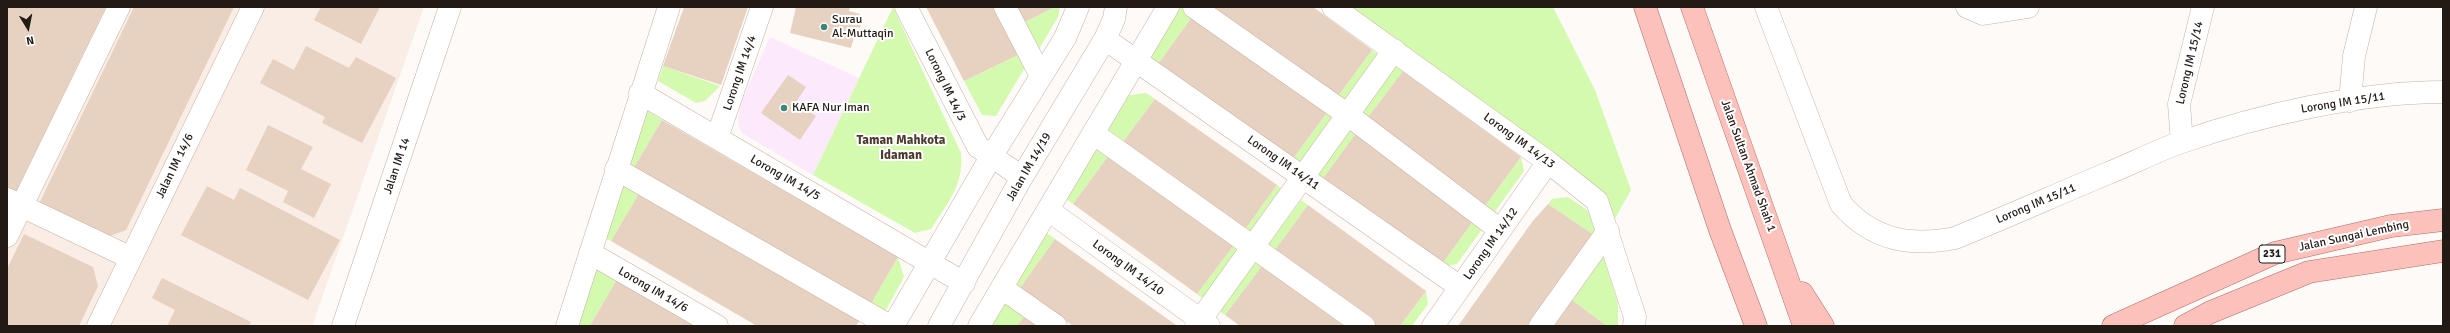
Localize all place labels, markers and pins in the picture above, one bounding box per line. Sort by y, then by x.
place label: Surau Al-Muttaqin [832,13,894,41]
marker: Surau Al-Muttaqin [819,22,829,32]
place label: KAFA Nur Iman [792,101,869,115]
marker: KAFA Nur Iman [779,103,789,113]

